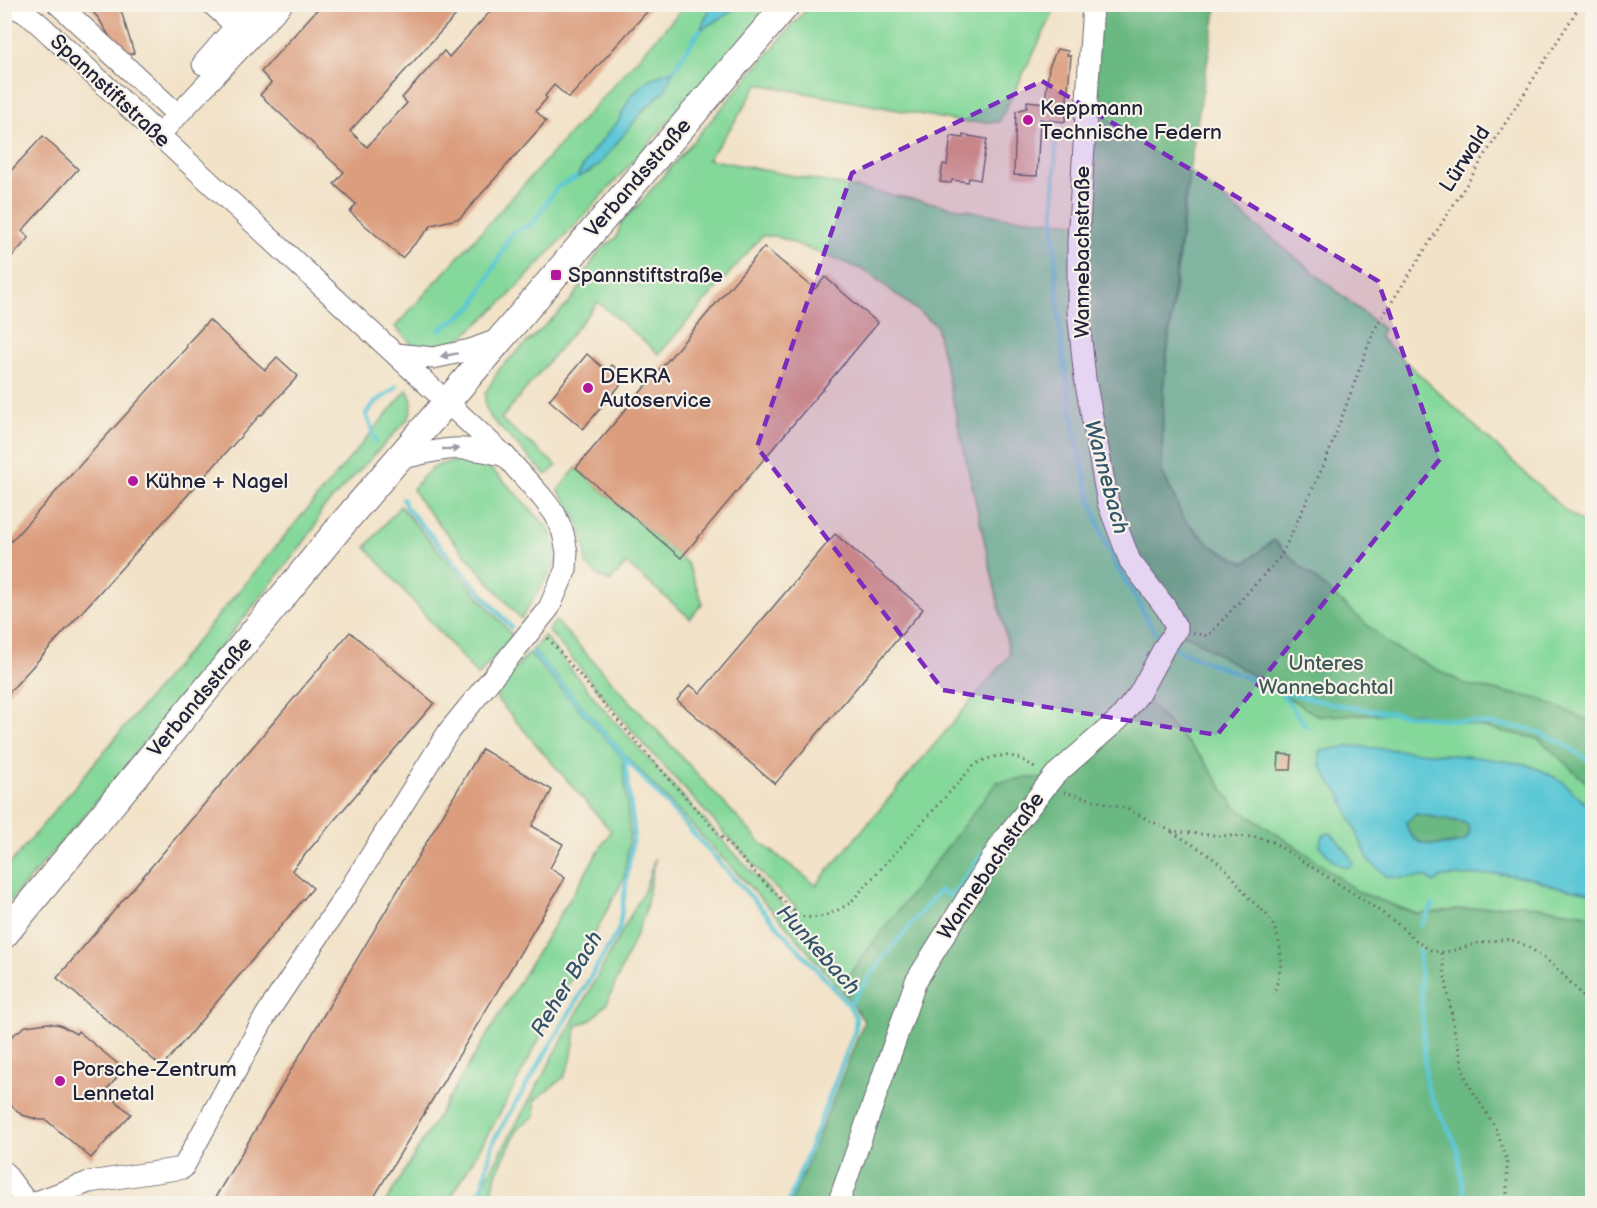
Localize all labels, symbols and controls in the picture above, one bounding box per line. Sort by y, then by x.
street label: Spannstiftstraße [45,29,175,153]
place label: Keppmann Technische Federn [1040,96,1222,145]
street label: Verbandsstraße [580,113,696,243]
marker: Keppmann Technische Federn [1021,113,1035,127]
street label: Lürwald [1434,121,1496,197]
street label: Wannebachstraße [1070,166,1095,338]
place label: Spannstiftstraße [568,263,723,288]
marker: Spannstiftstraße [549,268,563,282]
one-way arrow [440,351,459,360]
place label: DEKRA Autoservice [600,364,711,413]
marker: DEKRA Autoservice [581,381,595,395]
water label: Wannebach [1078,417,1134,537]
one-way arrow [441,444,460,454]
place label: Kühne + Nagel [145,469,288,494]
marker: Kühne + Nagel [126,474,140,488]
street label: Verbandsstraße [142,632,258,762]
park label: Unteres Wannebachtal [1259,651,1393,700]
street label: Wannebachstraße [932,787,1050,945]
water label: Hunkebach [770,899,866,1001]
water label: Reher Bach [525,926,609,1042]
place label: Porsche-Zentrum Lennetal [72,1057,237,1106]
marker: Porsche-Zentrum Lennetal [53,1074,67,1088]

